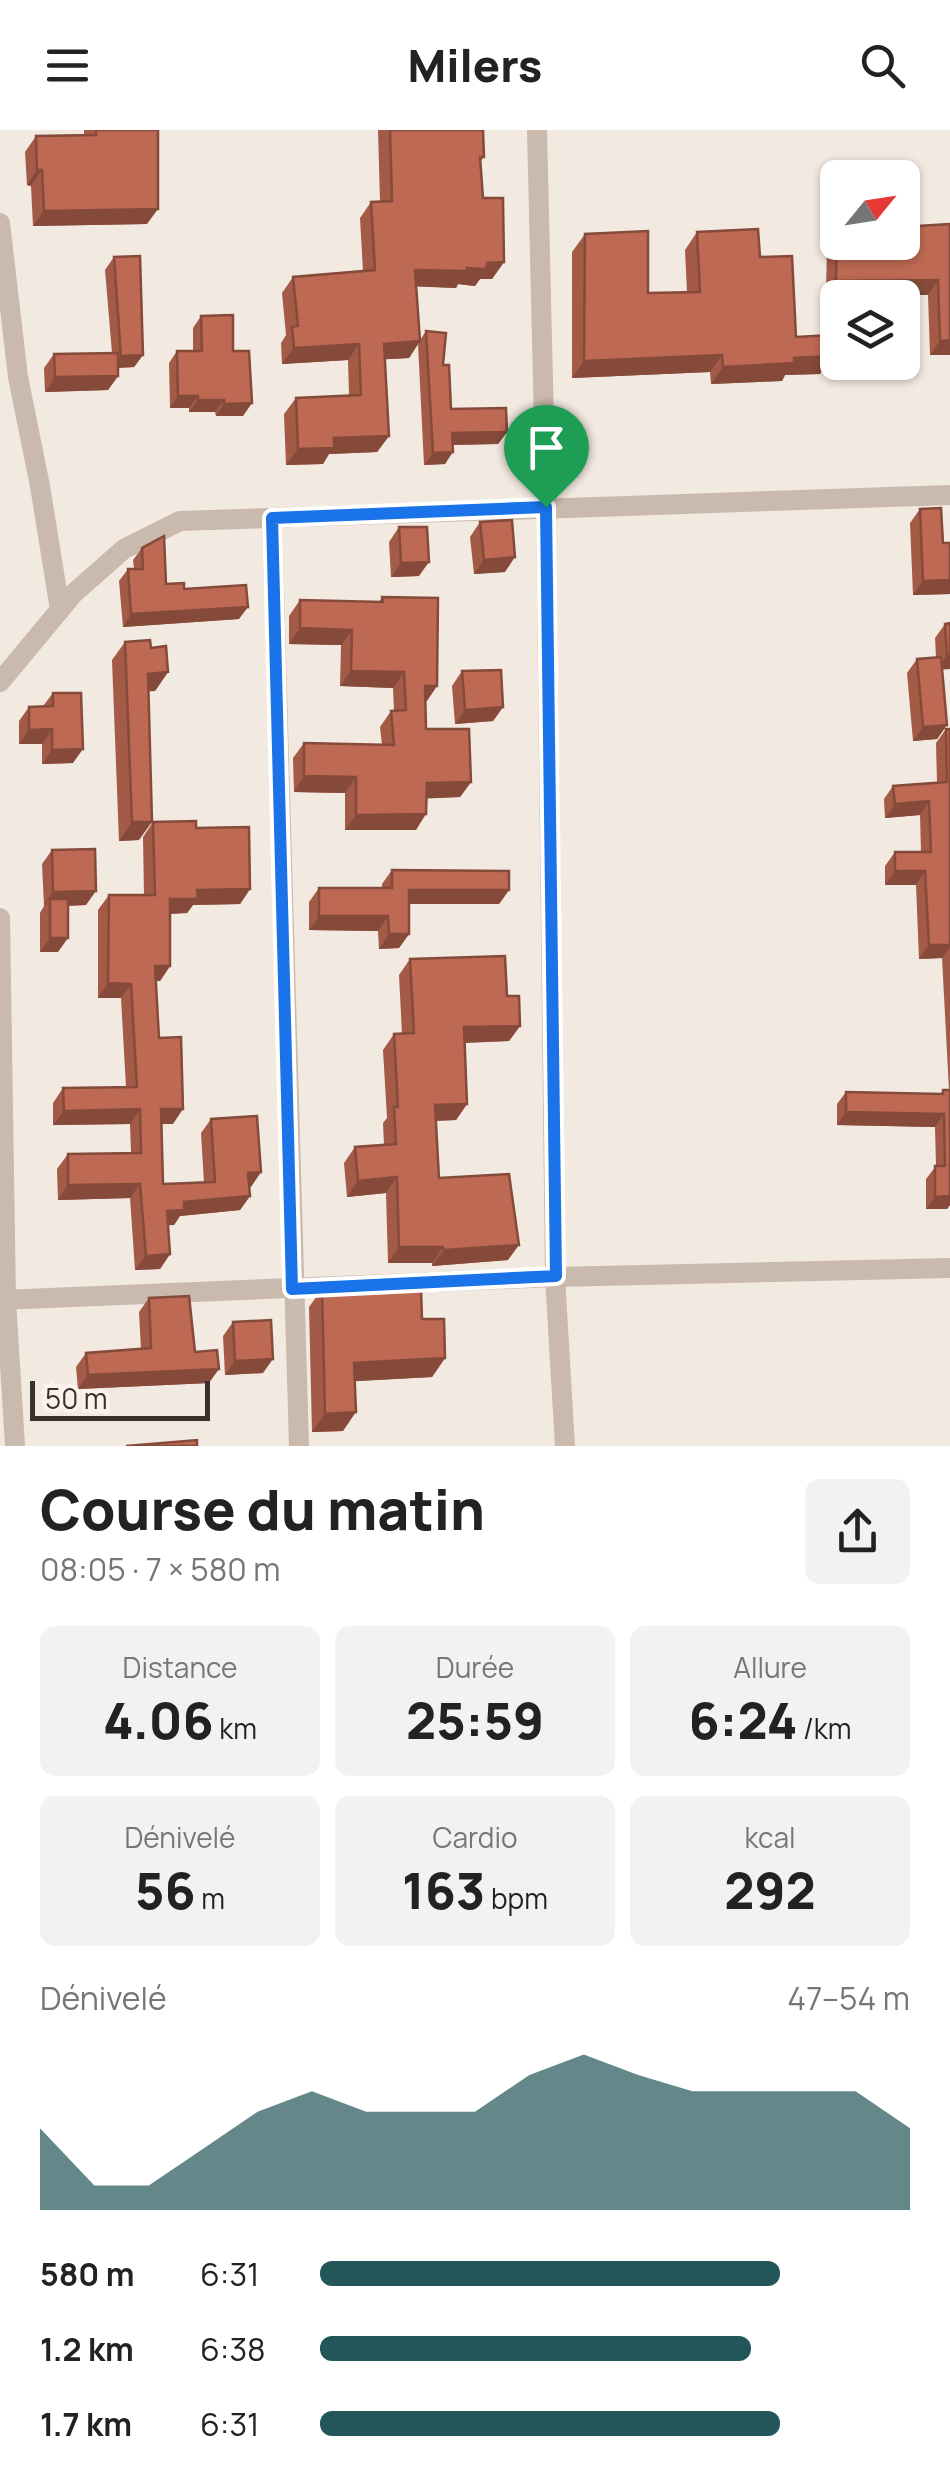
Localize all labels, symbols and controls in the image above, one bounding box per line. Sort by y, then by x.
text: Milers [408,34,542,96]
icon: menu [40,38,95,93]
icon: search [855,38,910,93]
north arrow [820,160,920,260]
map controls [820,160,920,380]
button: layers [820,280,920,380]
pin [504,405,589,508]
icon: arrive [519,420,574,475]
scale bar [30,1376,210,1420]
text: 50 m [45,1379,108,1417]
text: Course du matin [40,1471,485,1547]
button: share [805,1479,910,1584]
text: 08:05 · 7 × 580 m [40,1547,280,1591]
text: Distance [123,1648,237,1686]
text: Durée [436,1648,514,1686]
text: Allure [733,1648,807,1686]
text: 4.06 [103,1686,214,1754]
text: 25:59 [406,1686,544,1754]
text: 6:24 [689,1686,797,1754]
text: km [214,1709,257,1747]
text: /km [797,1709,852,1747]
text: Dénivelé [125,1818,235,1856]
text: Cardio [432,1818,518,1856]
text: kcal [744,1818,796,1856]
text: 56 [135,1856,196,1924]
text: 163 [402,1856,485,1924]
text: 292 [724,1856,816,1924]
text: m [196,1879,225,1917]
text: bpm [485,1879,548,1917]
text: Dénivelé [40,1976,167,2020]
text: 47–54 m [787,1976,910,2020]
text: 580 m [40,2252,135,2296]
text: 6:31 [200,2252,260,2296]
text: 1.2 km [40,2327,134,2371]
text: 6:38 [200,2327,266,2371]
text: 1.7 km [40,2402,132,2446]
text: 6:31 [200,2402,260,2446]

